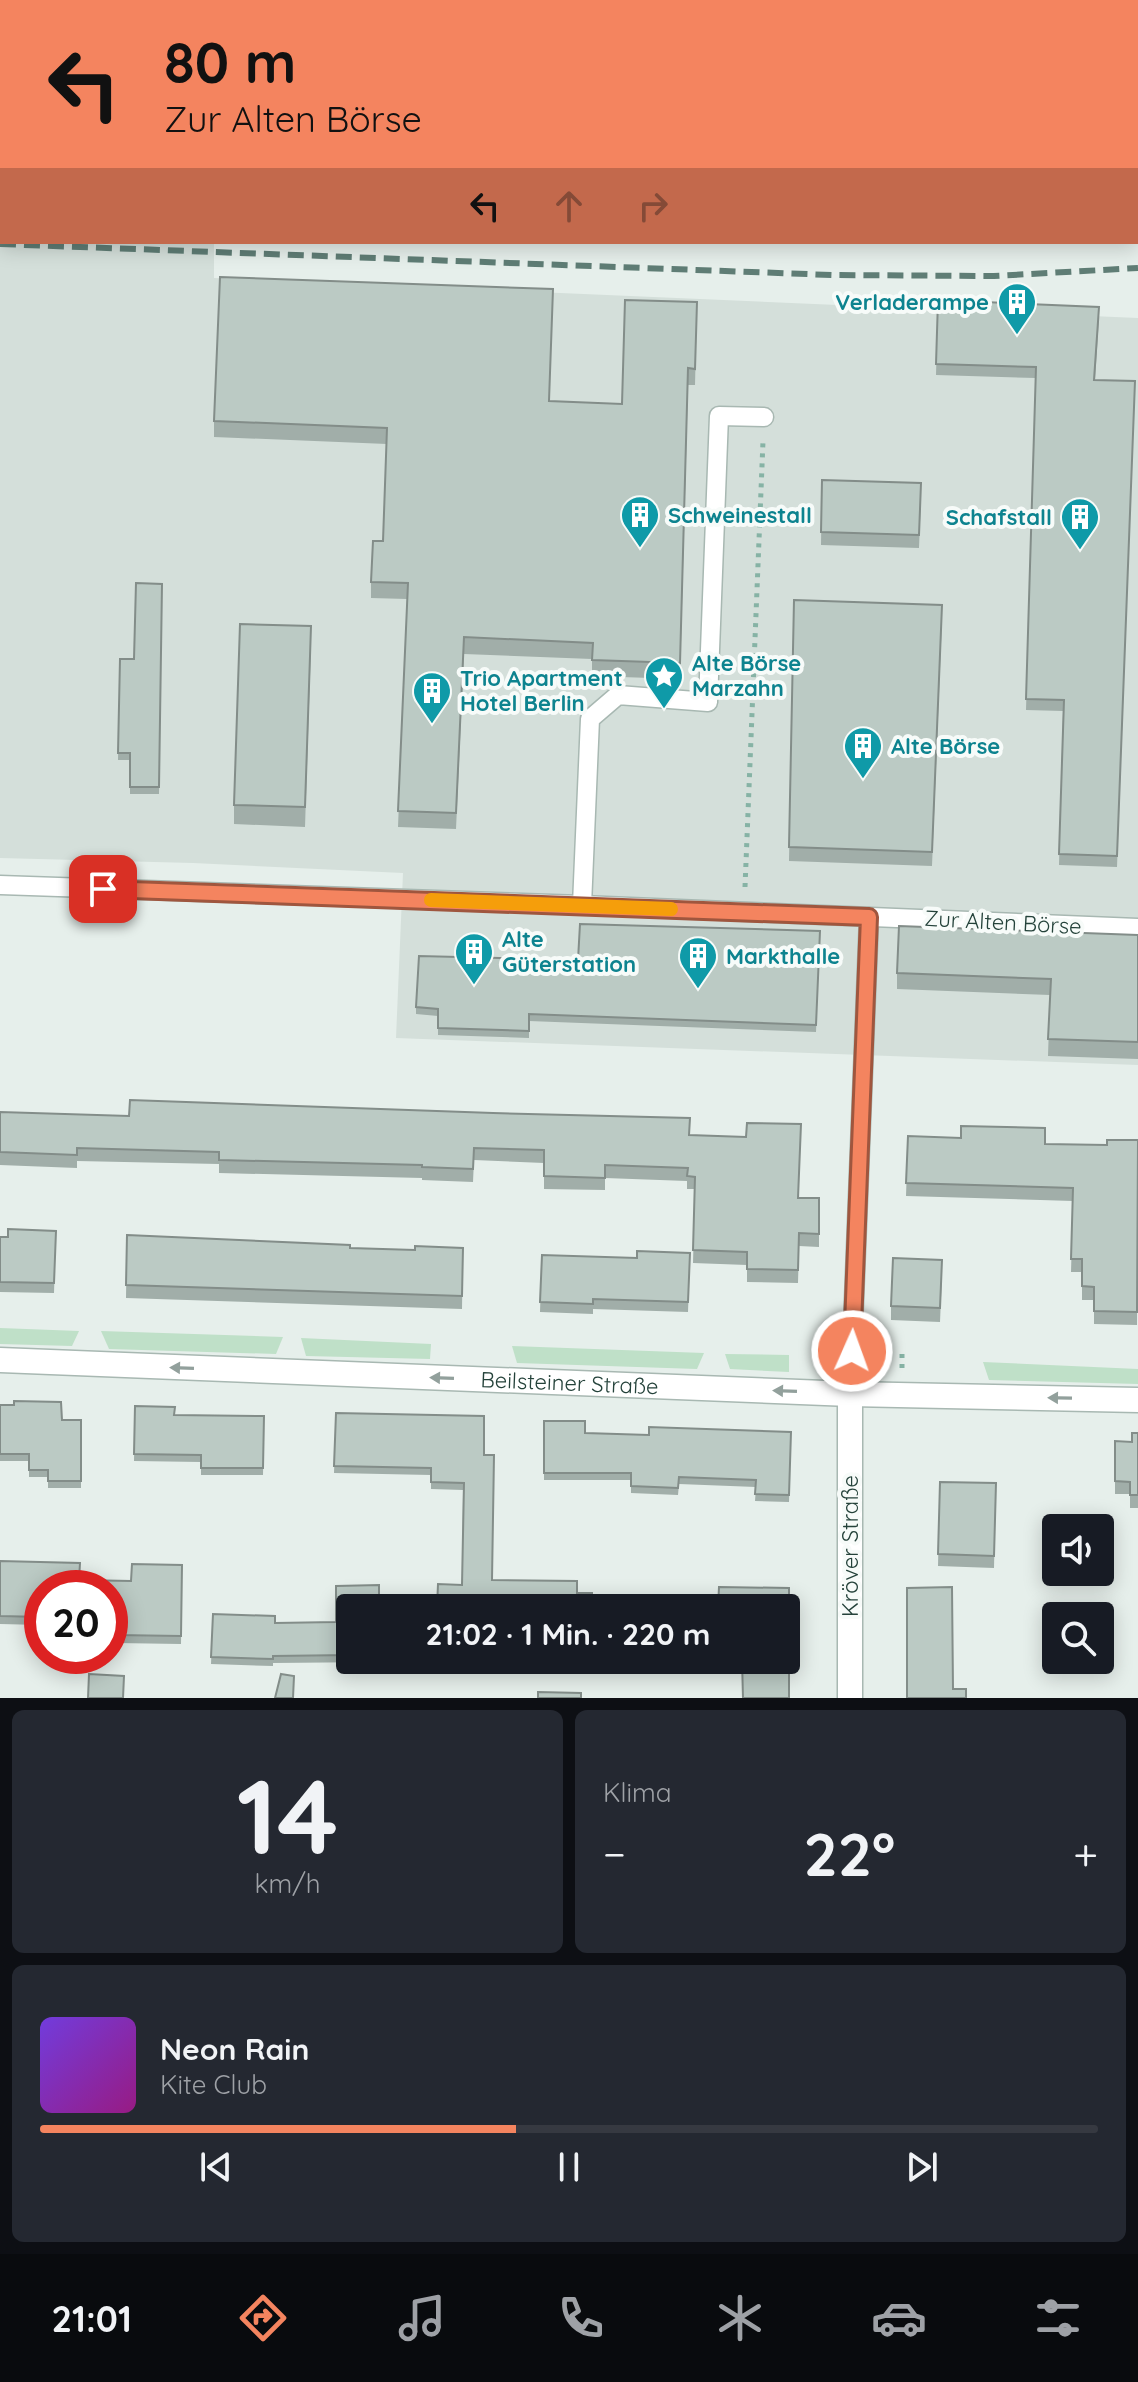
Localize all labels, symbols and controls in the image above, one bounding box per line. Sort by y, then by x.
text: 80 m [164,27,296,97]
icon: left [32,32,136,136]
text: Zur Alten Börse [164,96,422,141]
icon: left [463,184,507,228]
icon: ahead [547,184,591,228]
icon: right [631,184,675,228]
building icon: Verladerampe [996,281,1038,336]
place label: Verladerampe [835,288,989,316]
building icon: Schweinestall [619,494,661,549]
building icon: Schafstall [1059,496,1101,551]
place label: Schweinestall [668,501,812,529]
place label: Schafstall [946,503,1052,531]
place label: Alte Börse Marzahn [692,649,801,702]
place icon: Alte Börse Marzahn [643,655,685,710]
place label: Trio Apartment Hotel Berlin [460,664,623,717]
building icon: Trio Apartment Hotel Berlin [411,670,453,725]
building icon: Alte Börse [842,725,884,780]
place label: Alte Börse [891,732,1000,760]
pin [69,855,137,923]
icon: arrive [81,867,125,911]
street label: Zur Alten Börse [924,904,1082,940]
place label: Alte Güterstation [502,925,636,978]
building icon: Alte Güterstation [453,931,495,986]
building icon: Markthalle [677,935,719,990]
place label: Markthalle [726,942,840,970]
position arrow [810,1309,894,1393]
one-way arrow [169,1361,194,1374]
street label: Beilsteiner Straße [480,1365,659,1400]
one-way arrow [429,1371,454,1384]
one-way arrow [772,1384,797,1397]
one-way arrow [1047,1392,1072,1404]
street label: Kröver Straße [836,1475,864,1617]
map controls [1042,1514,1114,1674]
button: sound [1042,1514,1114,1586]
speed limit sign: 20 [24,1570,128,1674]
button: search [1042,1602,1114,1674]
text: 21:02 · 1 Min. · 220 m [425,1615,711,1653]
text: 14 [237,1750,338,1880]
text: Klima [603,1776,672,1809]
text: 22° [804,1816,895,1891]
text: − [603,1826,626,1881]
text: + [1073,1826,1098,1881]
text: km/h [255,1867,320,1900]
text: Neon Rain [160,2030,309,2068]
text: Kite Club [160,2068,267,2101]
icon: previous [194,2145,238,2189]
icon: pause [547,2145,591,2189]
icon: next [900,2145,944,2189]
icon: directions [235,2290,291,2346]
icon: music [394,2290,450,2346]
icon: phone [553,2290,609,2346]
icon: climate [712,2290,768,2346]
icon: car [871,2290,927,2346]
icon: filters [1030,2290,1086,2346]
text: 21:01 [52,2296,132,2341]

